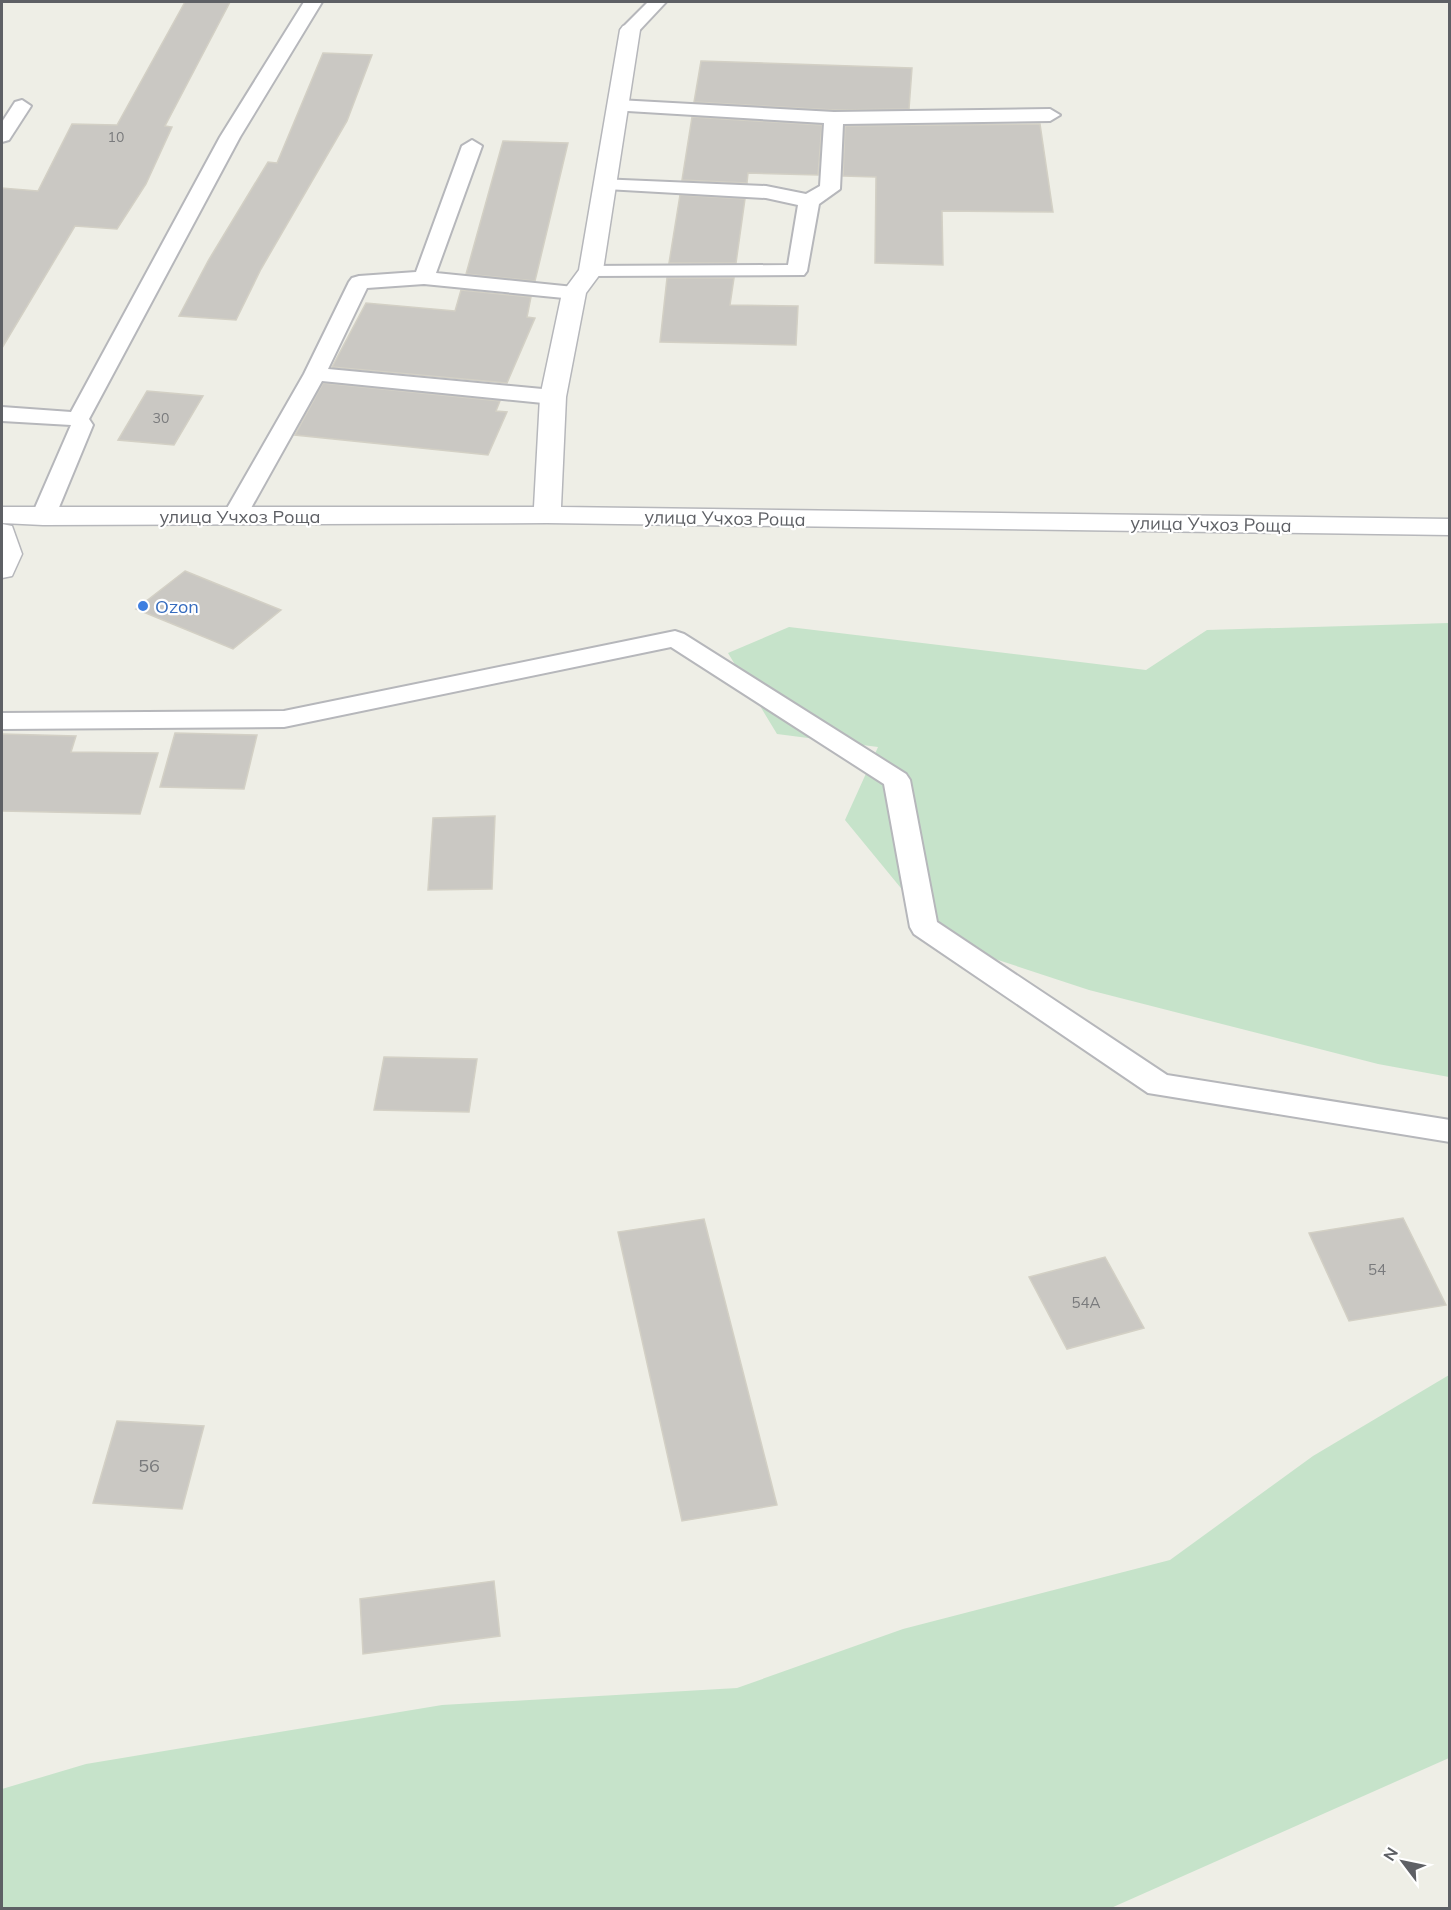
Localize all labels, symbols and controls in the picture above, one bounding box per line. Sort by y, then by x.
house number: 10 [108,128,124,146]
house number: 30 [153,409,169,427]
street label: улица Учхоз Роща [159,505,321,528]
street label: улица Учхоз Роща [644,505,806,531]
street label: улица Учхоз Роща [1130,511,1292,537]
place label: Ozon [155,595,199,618]
marker: Ozon [136,599,150,613]
house number: 54 [1368,1260,1386,1279]
house number: 54А [1071,1293,1101,1312]
house number: 56 [138,1454,160,1477]
north arrow [1373,1832,1433,1892]
text: N [1379,1844,1402,1864]

